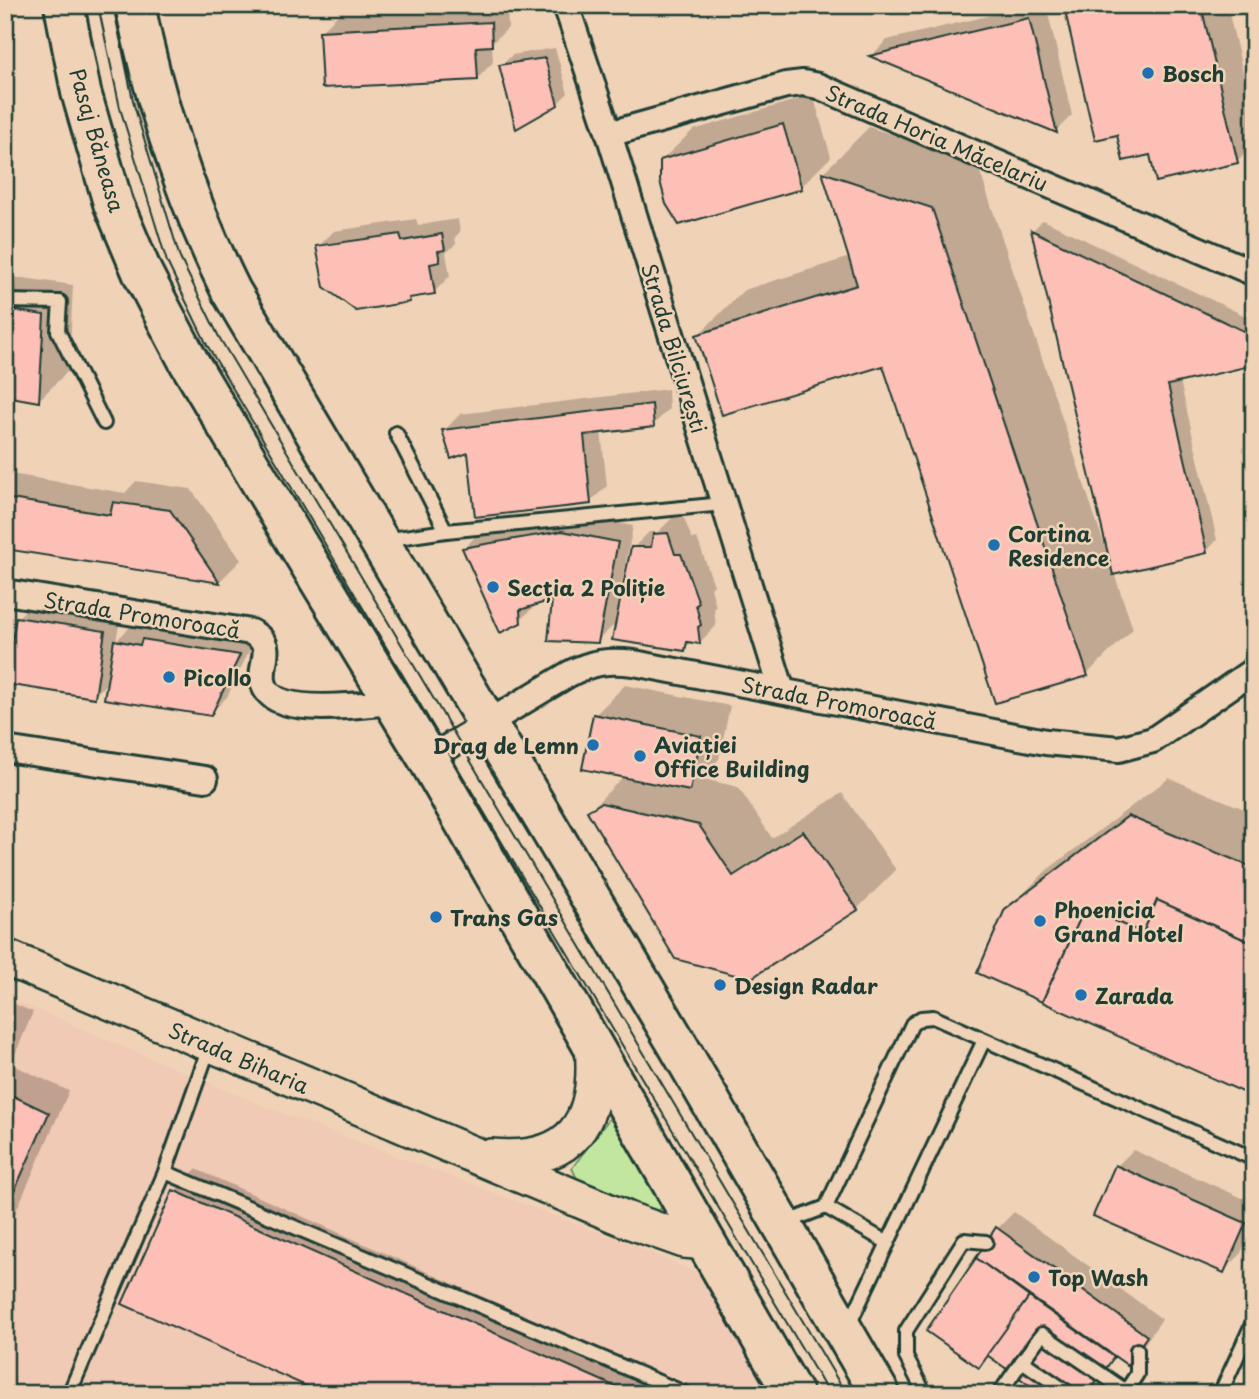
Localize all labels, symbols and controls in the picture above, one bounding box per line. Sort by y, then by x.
place label: Bosch [1162,57,1224,89]
street label: Pasaj Băneasa [62,64,134,216]
marker: Bosch [1140,65,1156,81]
street label: Strada Horia Măcelariu [821,76,1053,198]
street label: Strada Bilciurești [634,259,716,437]
place label: Cortina Residence [1008,517,1109,573]
marker: Cortina Residence [986,537,1002,553]
place label: Secția 2 Poliție [507,571,665,603]
marker: Secția 2 Poliție [485,579,501,595]
street label: Strada Promoroacă [42,583,243,645]
place label: Picollo [183,661,251,693]
street label: Strada Promoroacă [739,667,940,737]
marker: Picollo [161,669,177,685]
place label: Aviației Office Building [654,728,809,784]
place label: Drag de Lemn [433,729,579,761]
marker: Drag de Lemn [585,737,601,753]
marker: Aviației Office Building [632,748,648,764]
place label: Phoenicia Grand Hotel [1054,893,1184,949]
place label: Trans Gas [450,901,558,933]
marker: Trans Gas [428,909,444,925]
marker: Phoenicia Grand Hotel [1032,913,1048,929]
place label: Design Radar [734,969,878,1001]
marker: Design Radar [712,977,728,993]
place label: Zarada [1095,979,1174,1011]
marker: Zarada [1073,987,1089,1003]
street label: Strada Biharia [164,1013,315,1101]
place label: Top Wash [1048,1261,1149,1293]
marker: Top Wash [1026,1269,1042,1285]

